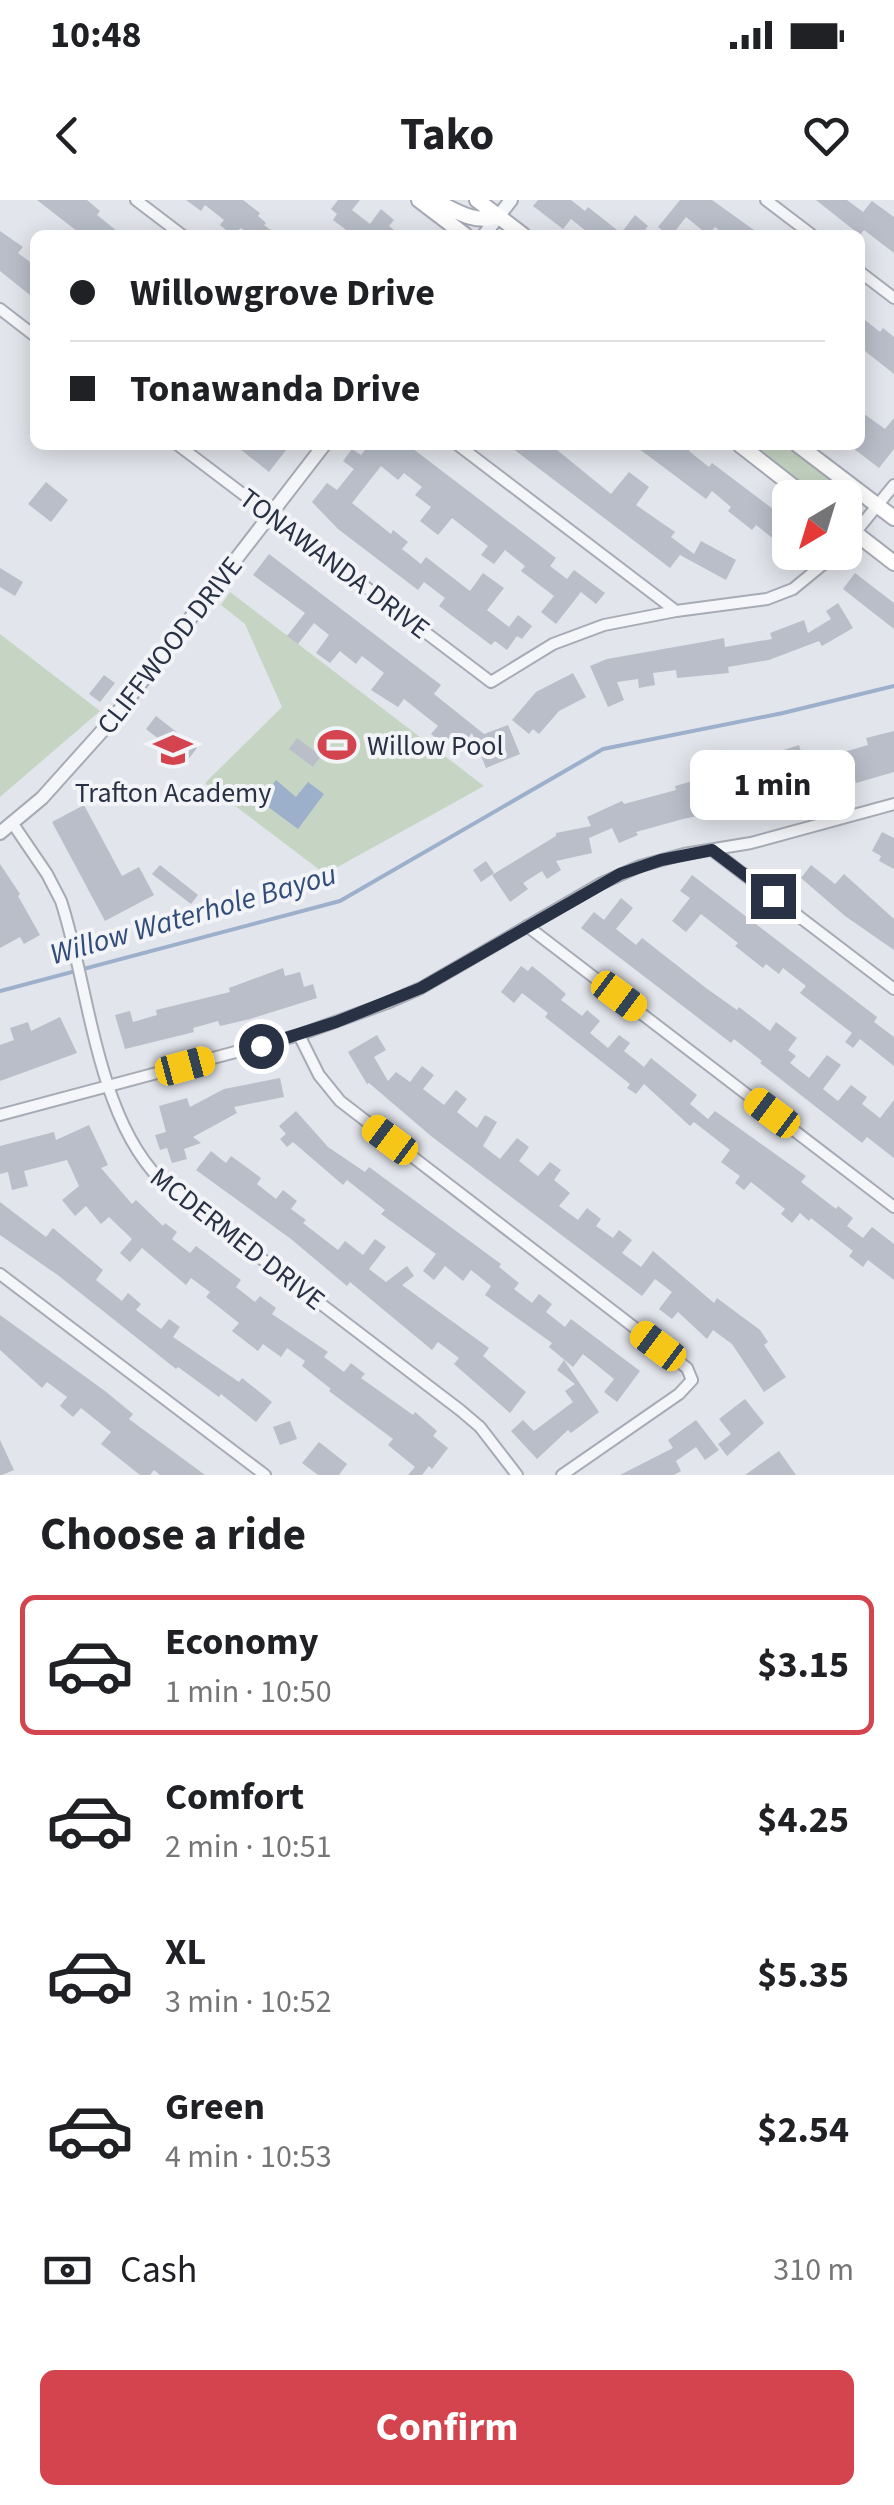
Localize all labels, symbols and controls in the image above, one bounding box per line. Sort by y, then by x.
text: 10:48 [50,8,142,62]
text: Tako [400,103,494,167]
icon: back [40,108,95,163]
icon: heart [799,108,854,163]
text: Willowgrove Drive [130,266,435,320]
text: Tonawanda Drive [130,362,420,416]
street label: TONAWANDA DRIVE [231,479,438,649]
north arrow [772,480,862,570]
map controls [772,480,862,570]
street label: CLIFFWOOD DRIVE [87,548,252,743]
sports icon: Willow Pool [316,724,358,766]
place label: Willow Pool [367,726,504,766]
school or university icon: Trafton Academy [152,729,194,771]
callout: 1 min [690,751,856,821]
text: 1 min [734,762,811,808]
place label: Trafton Academy [75,773,271,813]
water label: Willow Waterhole Bayou [45,853,341,976]
route end [751,874,796,919]
car [586,966,652,1026]
route start [239,1024,284,1069]
car [152,1044,218,1088]
car [739,1083,805,1143]
car [357,1110,423,1170]
street label: MCDERMED DRIVE [142,1158,333,1320]
car [625,1316,691,1376]
text: Choose a ride [40,1503,306,1567]
text: Economy [165,1615,318,1669]
icon: car [45,1620,135,1710]
text: $3.15 [757,1638,849,1692]
text: 1 min · 10:50 [165,1669,332,1715]
text: Comfort [165,1770,304,1824]
icon: car [45,1775,135,1865]
text: $4.25 [757,1793,849,1847]
text: 2 min · 10:51 [165,1824,332,1870]
text: XL [165,1925,206,1979]
icon: car [45,1930,135,2020]
text: $5.35 [757,1948,849,2002]
text: 3 min · 10:52 [165,1979,332,2025]
text: Green [165,2080,265,2134]
icon: car [45,2085,135,2175]
text: $2.54 [757,2103,849,2157]
text: 4 min · 10:53 [165,2134,332,2180]
icon: cash [40,2243,95,2298]
text: Cash [120,2243,197,2297]
text: 310 m [773,2247,854,2293]
button: Confirm [40,2370,854,2485]

